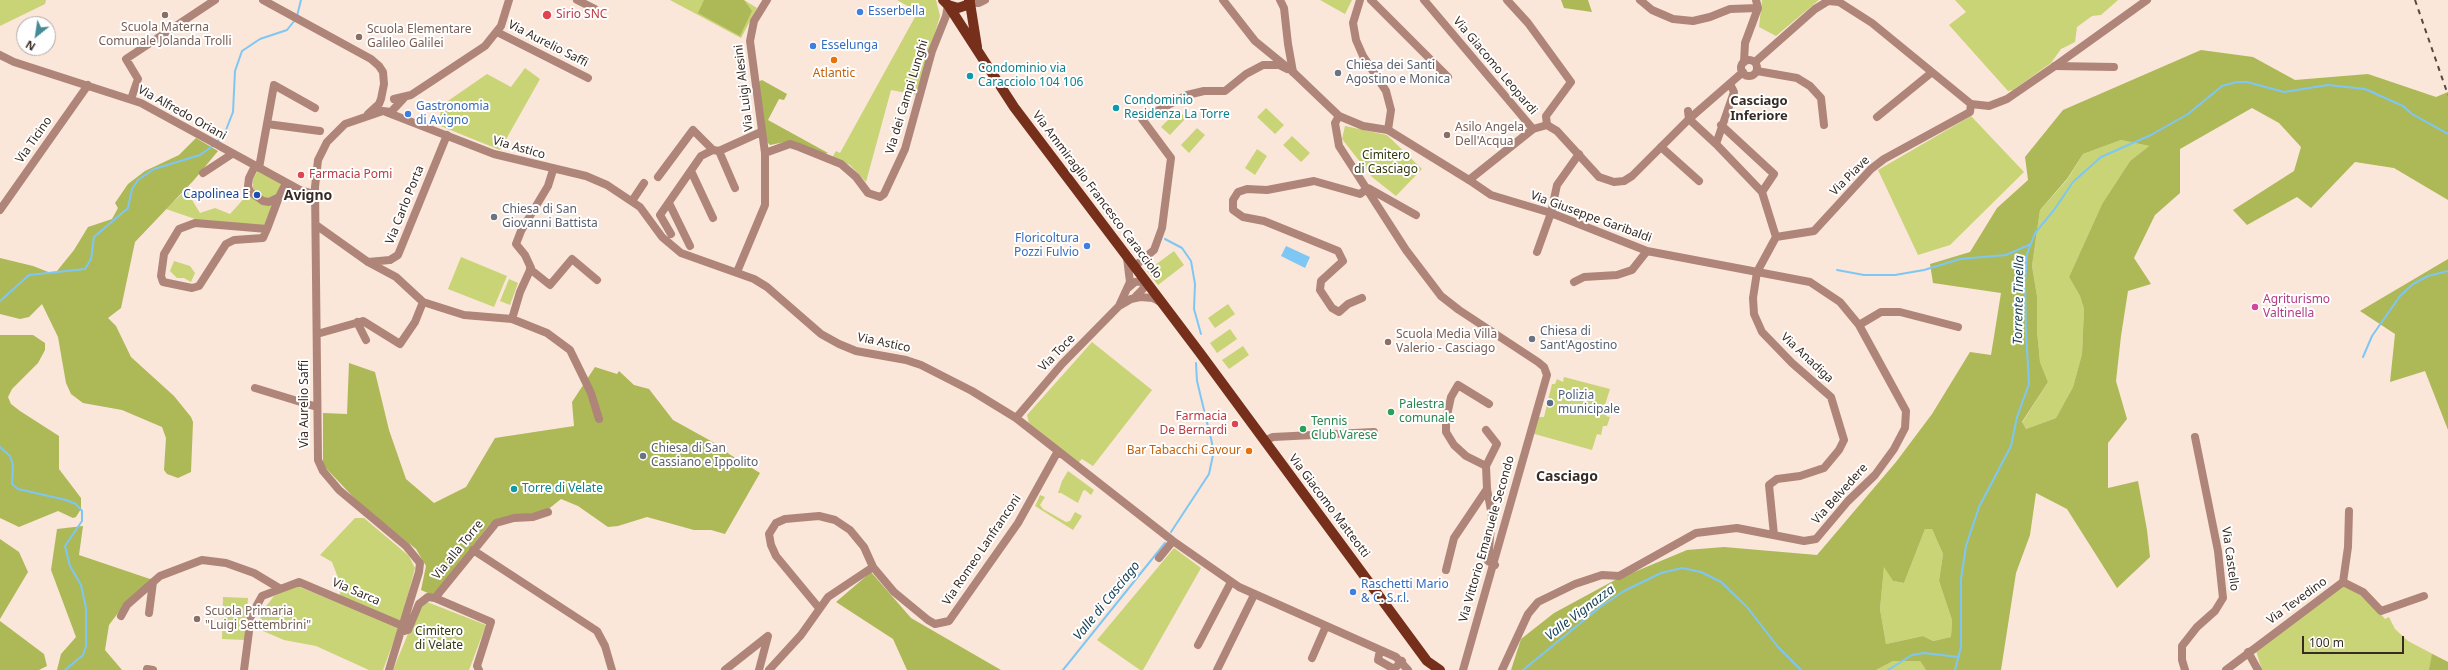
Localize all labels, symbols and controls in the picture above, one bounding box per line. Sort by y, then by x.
place label: Esserbella [868,5,925,19]
marker: Esserbella [855,7,865,17]
place label: Sirio SNC [556,8,607,22]
marker: Sirio SNC [541,9,553,21]
marker: Scuola Materna Comunale Jolanda Trolli [160,10,170,20]
street label: Via Giacomo Leopardi [1450,14,1540,118]
north arrow [16,16,56,56]
street label: Via Aurelio Saffi [506,18,590,70]
place label: Scuola Materna Comunale Jolanda Trolli [99,21,231,49]
place label: Scuola Elementare Galileo Galilei [367,23,471,51]
marker: Scuola Elementare Galileo Galilei [354,32,364,42]
text: N [23,37,38,55]
street label: Via dei Campi Lunghi [883,38,931,156]
place label: Esselunga [821,39,878,53]
marker: Esselunga [808,41,818,51]
street label: Via Luigi Alesini [732,44,756,132]
marker: Atlantic [829,55,839,65]
place label: Chiesa dei Santi Agostino e Monica [1346,59,1450,87]
place label: Condominio via Caracciolo 104 106 [978,62,1083,90]
place label: Atlantic [813,67,855,81]
marker: Chiesa dei Santi Agostino e Monica [1333,68,1343,78]
marker: Condominio via Caracciolo 104 106 [965,71,975,81]
street label: Via Alfredo Oriani [135,83,229,143]
district label: Casciago Inferiore [1730,93,1788,124]
place label: Condominio Residenza La Torre [1124,94,1230,122]
place label: Gastronomia di Avigno [416,100,489,128]
marker: Condominio Residenza La Torre [1111,103,1121,113]
street label: Via Ammiraglio Francesco Caracciolo [1029,108,1165,282]
marker: Gastronomia di Avigno [403,109,413,119]
street label: Via Ticino [13,114,55,166]
place label: Asilo Angela Dell'Acqua [1455,121,1524,149]
marker: Asilo Angela Dell'Acqua [1442,130,1452,140]
street label: Via Astico [491,134,547,162]
park label: Cimitero di Casciago [1354,149,1418,177]
street label: Via Piave [1827,153,1873,199]
street label: Via Carlo Porta [383,164,427,246]
place label: Farmacia Pomi [309,168,392,182]
marker: Farmacia Pomi [296,170,306,180]
place label: Capolinea E [183,188,249,202]
district label: Avigno [284,188,332,204]
street label: Via Giuseppe Garibaldi [1529,188,1653,246]
marker: Capolinea E [252,190,262,200]
place label: Chiesa di San Giovanni Battista [502,203,598,231]
marker: Chiesa di San Giovanni Battista [489,212,499,222]
place label: Floricoltura Pozzi Fulvio [1014,232,1079,260]
marker: Floricoltura Pozzi Fulvio [1082,241,1092,251]
water label: Torrente Tinella [2010,255,2028,345]
place label: Agriturismo Valtinella [2263,293,2330,321]
marker: Agriturismo Valtinella [2250,302,2260,312]
place label: Chiesa di Sant'Agostino [1540,325,1617,353]
place label: Scuola Media Villa Valerio - Casciago [1396,328,1497,356]
street label: Via Astico [856,330,912,356]
street label: Via Anadiga [1778,330,1836,386]
street label: Via Toce [1036,332,1078,374]
marker: Chiesa di Sant'Agostino [1527,334,1537,344]
marker: Scuola Media Villa Valerio - Casciago [1383,337,1393,347]
street label: Via Aurelio Saffi [298,360,312,448]
place label: Polizia municipale [1558,389,1620,417]
place label: Palestra comunale [1399,398,1455,426]
marker: Polizia municipale [1545,398,1555,408]
marker: Palestra comunale [1386,407,1396,417]
place label: Farmacia De Bernardi [1159,410,1227,438]
place label: Tennis Club Varese [1311,415,1377,443]
marker: Farmacia De Bernardi [1230,419,1240,429]
marker: Tennis Club Varese [1298,424,1308,434]
place label: Chiesa di San Cassiano e Ippolito [651,442,758,470]
place label: Bar Tabacchi Cavour [1127,444,1241,458]
marker: Bar Tabacchi Cavour [1244,446,1254,456]
marker: Chiesa di San Cassiano e Ippolito [638,451,648,461]
street label: Via Giacomo Matteotti [1286,452,1372,560]
street label: Via Vittorio Emanuele Secondo [1456,454,1518,624]
street label: Via Belvedere [1809,461,1871,527]
district label: Casciago [1536,469,1598,485]
place label: Torre di Velate [522,482,603,496]
marker: Torre di Velate [509,484,519,494]
street label: Via Romeo Lanfranconi [940,492,1024,608]
street label: Via alla Torre [430,517,486,583]
street label: Via Castello [2218,526,2242,592]
water label: Valle di Casciago [1070,558,1144,644]
street label: Via Tevedino [2264,574,2330,628]
street label: Via Sarca [330,575,382,609]
place label: Raschetti Mario & C. S.r.l. [1361,578,1449,606]
water label: Valle Vignazza [1542,582,1618,644]
marker: Raschetti Mario & C. S.r.l. [1348,587,1358,597]
place label: Scuola Primaria "Luigi Settembrini" [205,605,311,633]
marker: Scuola Primaria "Luigi Settembrini" [192,614,202,624]
park label: Cimitero di Velate [415,625,463,653]
scale bar [2304,628,2406,654]
text: 100 m [2309,634,2344,651]

